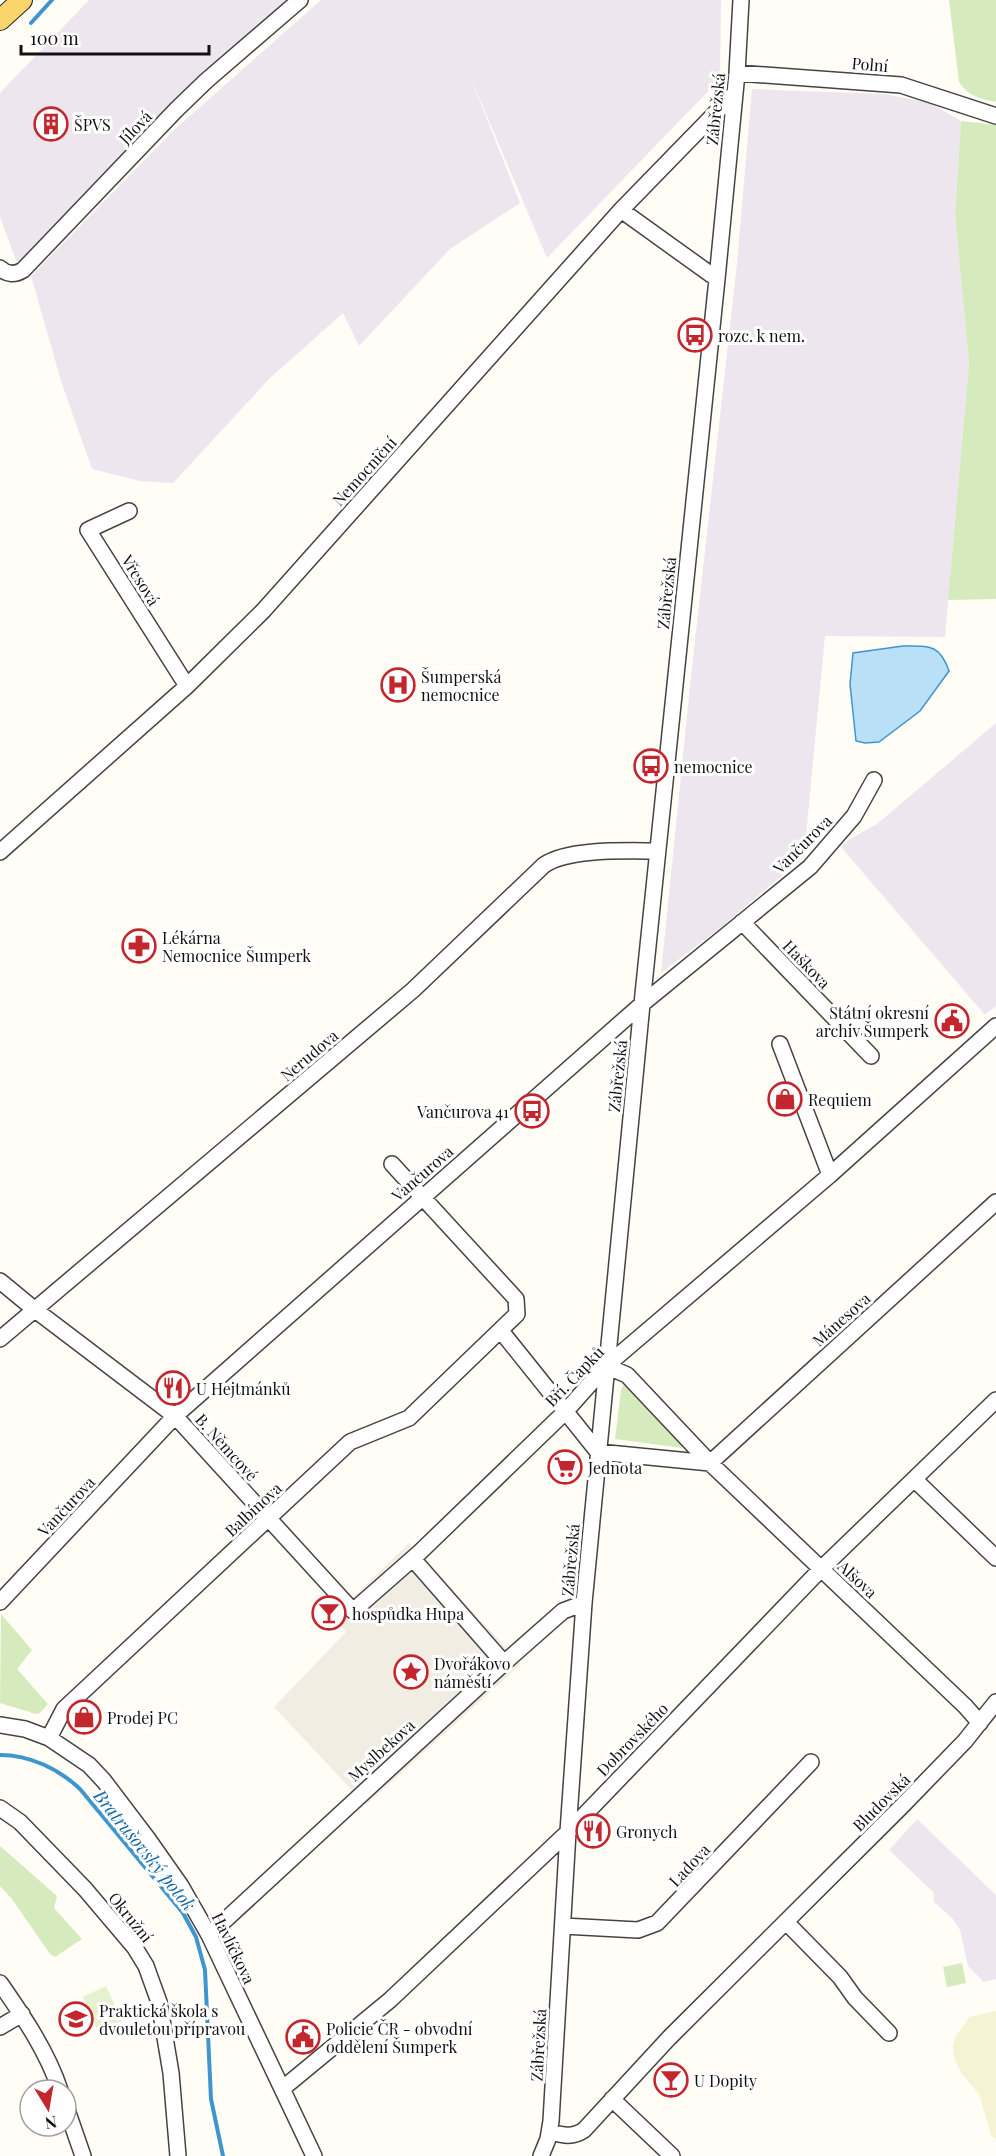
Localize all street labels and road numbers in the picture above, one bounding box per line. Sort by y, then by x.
street label: Polní [851,52,889,76]
street label: Zábřežská [701,72,729,146]
street label: Jílová [113,106,156,149]
street label: Nemocniční [327,432,401,510]
street label: Vřesová [117,550,165,609]
street label: Zábřežská [652,556,680,630]
street label: Vančurova [767,810,836,879]
street label: Haškova [779,935,835,993]
street label: Nerudova [276,1025,342,1085]
street label: Zábřežská [603,1039,631,1113]
street label: Vančurova [386,1141,457,1206]
street label: Mánesova [808,1287,874,1351]
street label: Bří. Čapků [540,1341,608,1411]
street label: B. Němcové [191,1409,263,1485]
street label: Vančurova [32,1471,99,1541]
street label: Balbínova [220,1477,286,1541]
street label: Zábřežská [556,1523,584,1597]
street label: Alšova [833,1555,882,1602]
street label: Dobrovského [592,1698,672,1780]
street label: Myslbekova [343,1714,419,1786]
street label: Bludovská [848,1769,914,1835]
street label: Ladova [664,1839,714,1891]
street label: Okružní [104,1888,158,1947]
street label: Havlíčkova [208,1909,260,1987]
street label: Zábřežská [526,2008,550,2082]

